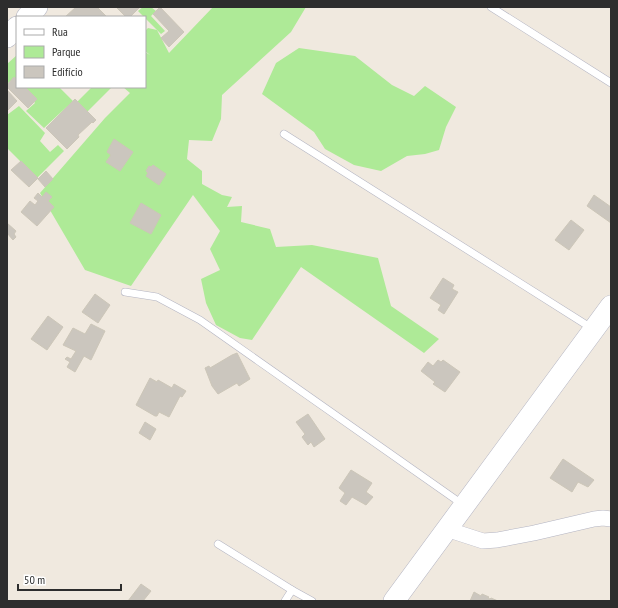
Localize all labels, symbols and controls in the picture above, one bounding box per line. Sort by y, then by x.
legend [16,16,146,88]
text: Rua [52,24,68,39]
text: Parque [52,44,81,59]
text: Edifício [52,64,83,79]
scale bar [18,566,121,592]
text: 50 m [24,572,45,587]

